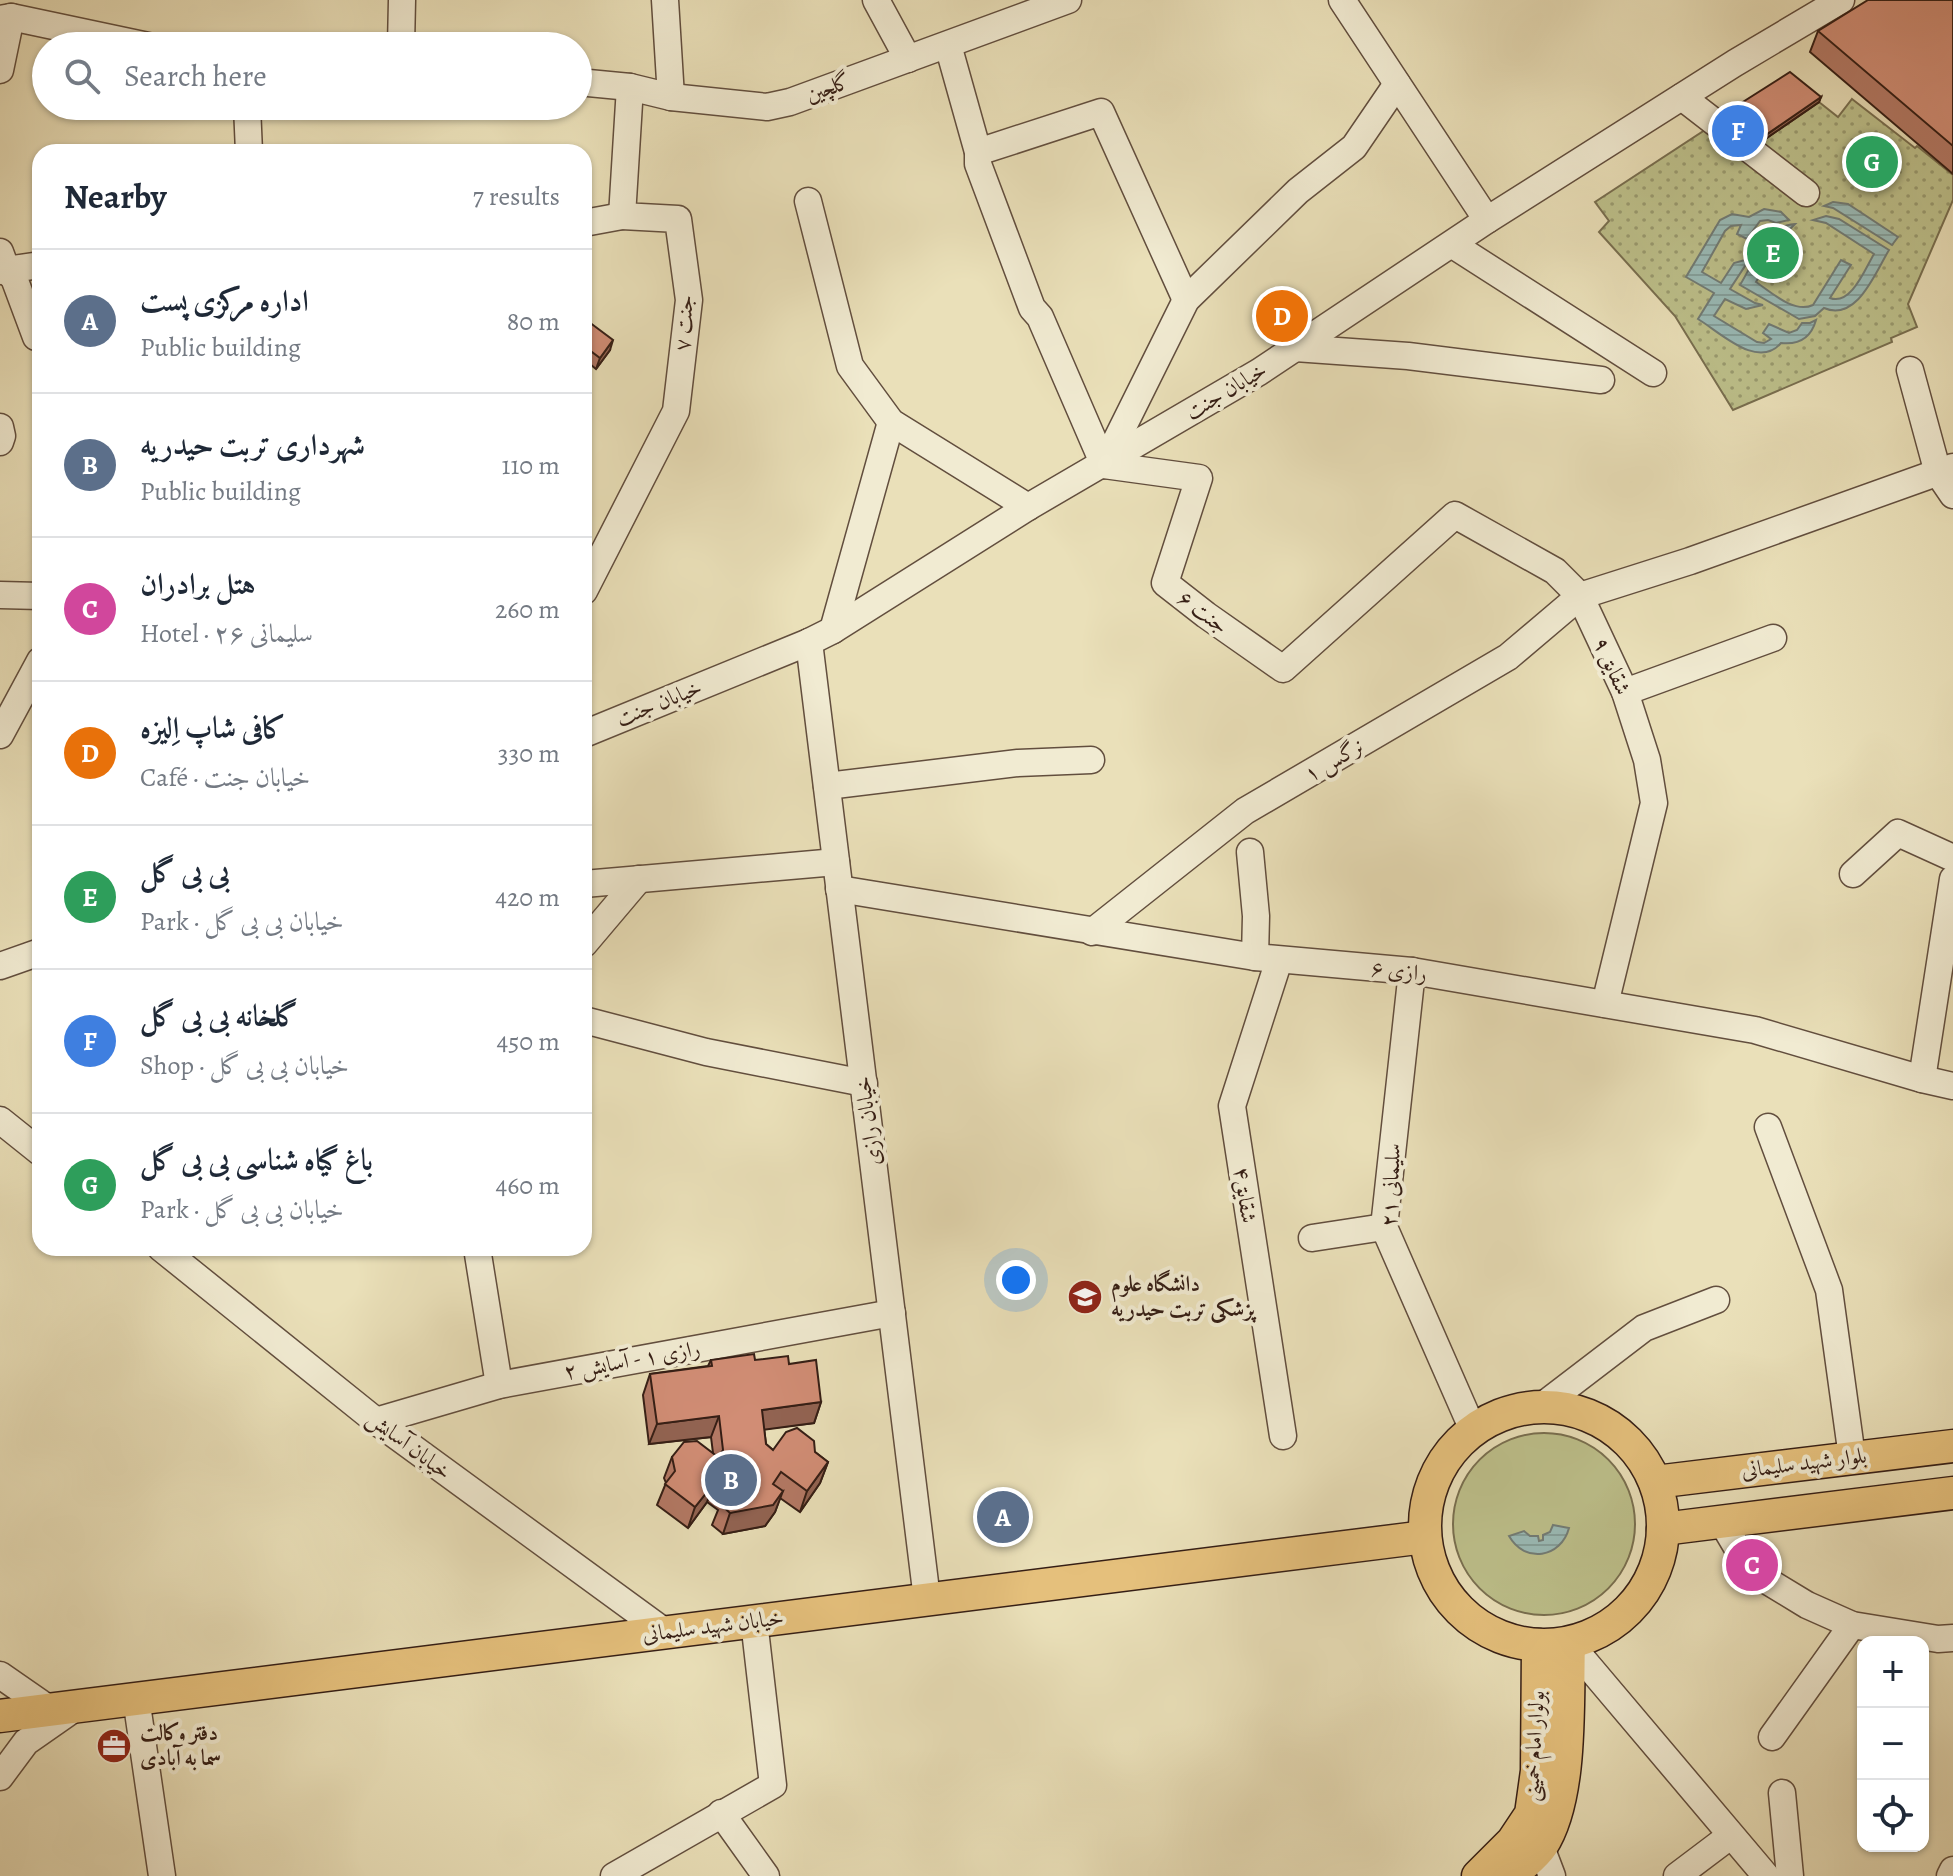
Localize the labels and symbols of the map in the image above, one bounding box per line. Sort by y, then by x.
street label: گلچین [801,66,855,110]
pin: F [1712,101,1764,161]
pin: G [1846,132,1898,192]
pin: E [1747,223,1799,283]
pin: D [1256,286,1308,346]
street label: جنت ۷ [667,294,701,352]
street label: خیابان جنت [1180,355,1272,427]
street label: جنت ۶ [1171,583,1235,641]
street label: شقایق ۹ [1586,632,1638,700]
street label: خیابان جنت [612,672,706,734]
street label: نرگس ۱ [1299,731,1369,789]
street label: رازی ۶ [1369,953,1429,989]
street label: خیابان رازی [848,1074,888,1168]
street label: سلیمانی ۲۱ [1374,1142,1408,1228]
street label: شقایق۴ [1226,1165,1264,1225]
your location [996,1260,1036,1300]
place label: دانشگاه علوم پزشکی تربت حیدریه [1111,1269,1257,1324]
school or university icon: دانشگاه علوم پزشکی تربت حیدریه [1066,1278,1104,1316]
street label: رازی ۱ - آسایش ۲ [561,1333,703,1387]
street label: خیابان آسایش [360,1403,458,1487]
street label: بلوار شهید سلیمانی [1740,1440,1868,1486]
pin: B [705,1450,757,1510]
pin: A [977,1487,1029,1547]
pin: C [1726,1535,1778,1595]
street label: خیابان شهید سلیمانی [641,1602,785,1650]
street label: بولوار امام خمینی [1516,1690,1556,1803]
place label: دفتر وکالت سما به آبادی [140,1718,221,1773]
office icon: دفتر وکالت سما به آبادی [95,1727,133,1765]

